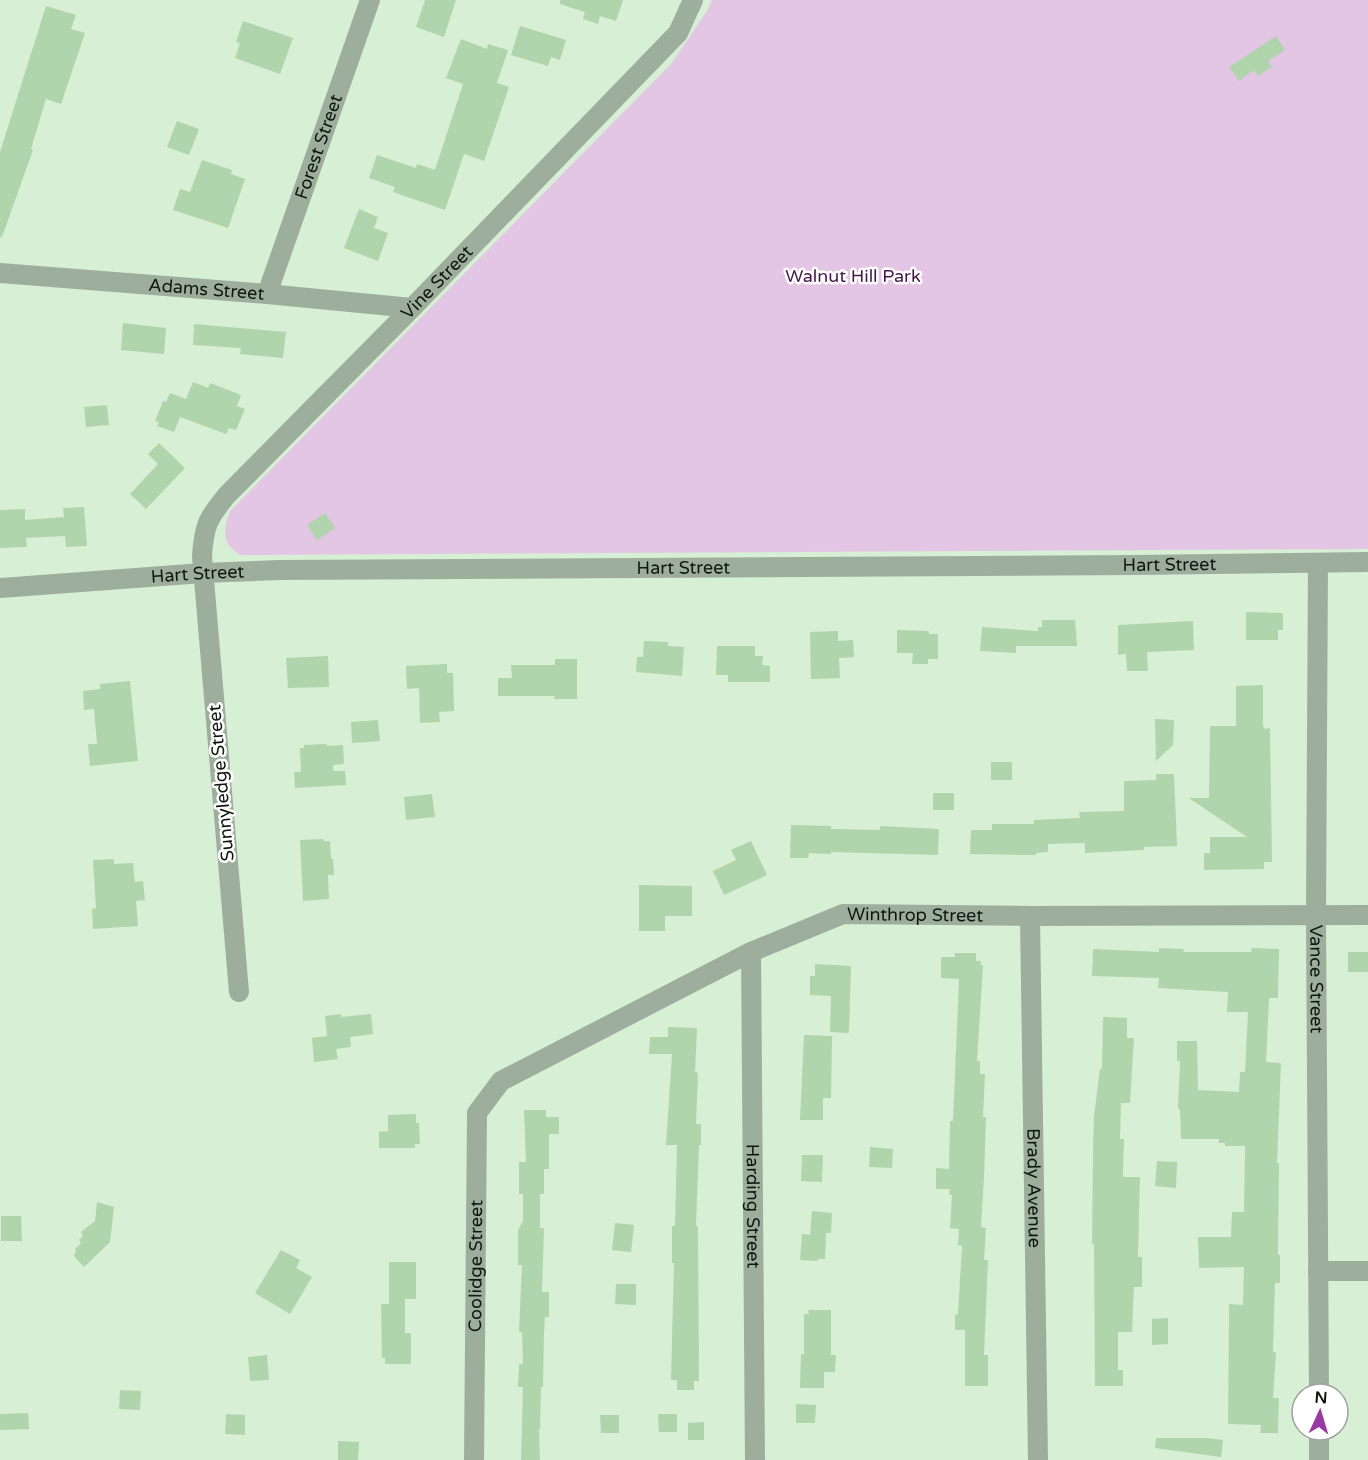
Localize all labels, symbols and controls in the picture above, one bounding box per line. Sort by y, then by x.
street label: Forest Street [290,91,347,202]
street label: Vine Street [396,241,478,324]
park label: Walnut Hill Park [785,265,921,287]
street label: Adams Street [148,274,265,305]
street label: Hart Street [1122,553,1216,576]
street label: Hart Street [636,556,730,579]
street label: Hart Street [150,560,245,588]
street label: Sunnyledge Street [203,704,239,862]
street label: Winthrop Street [847,903,983,927]
street label: Vance Street [1305,925,1328,1033]
street label: Brady Avenue [1022,1128,1046,1248]
street label: Harding Street [742,1144,764,1269]
street label: Coolidge Street [464,1200,487,1332]
north arrow [1290,1382,1350,1442]
text: N [1314,1388,1328,1408]

